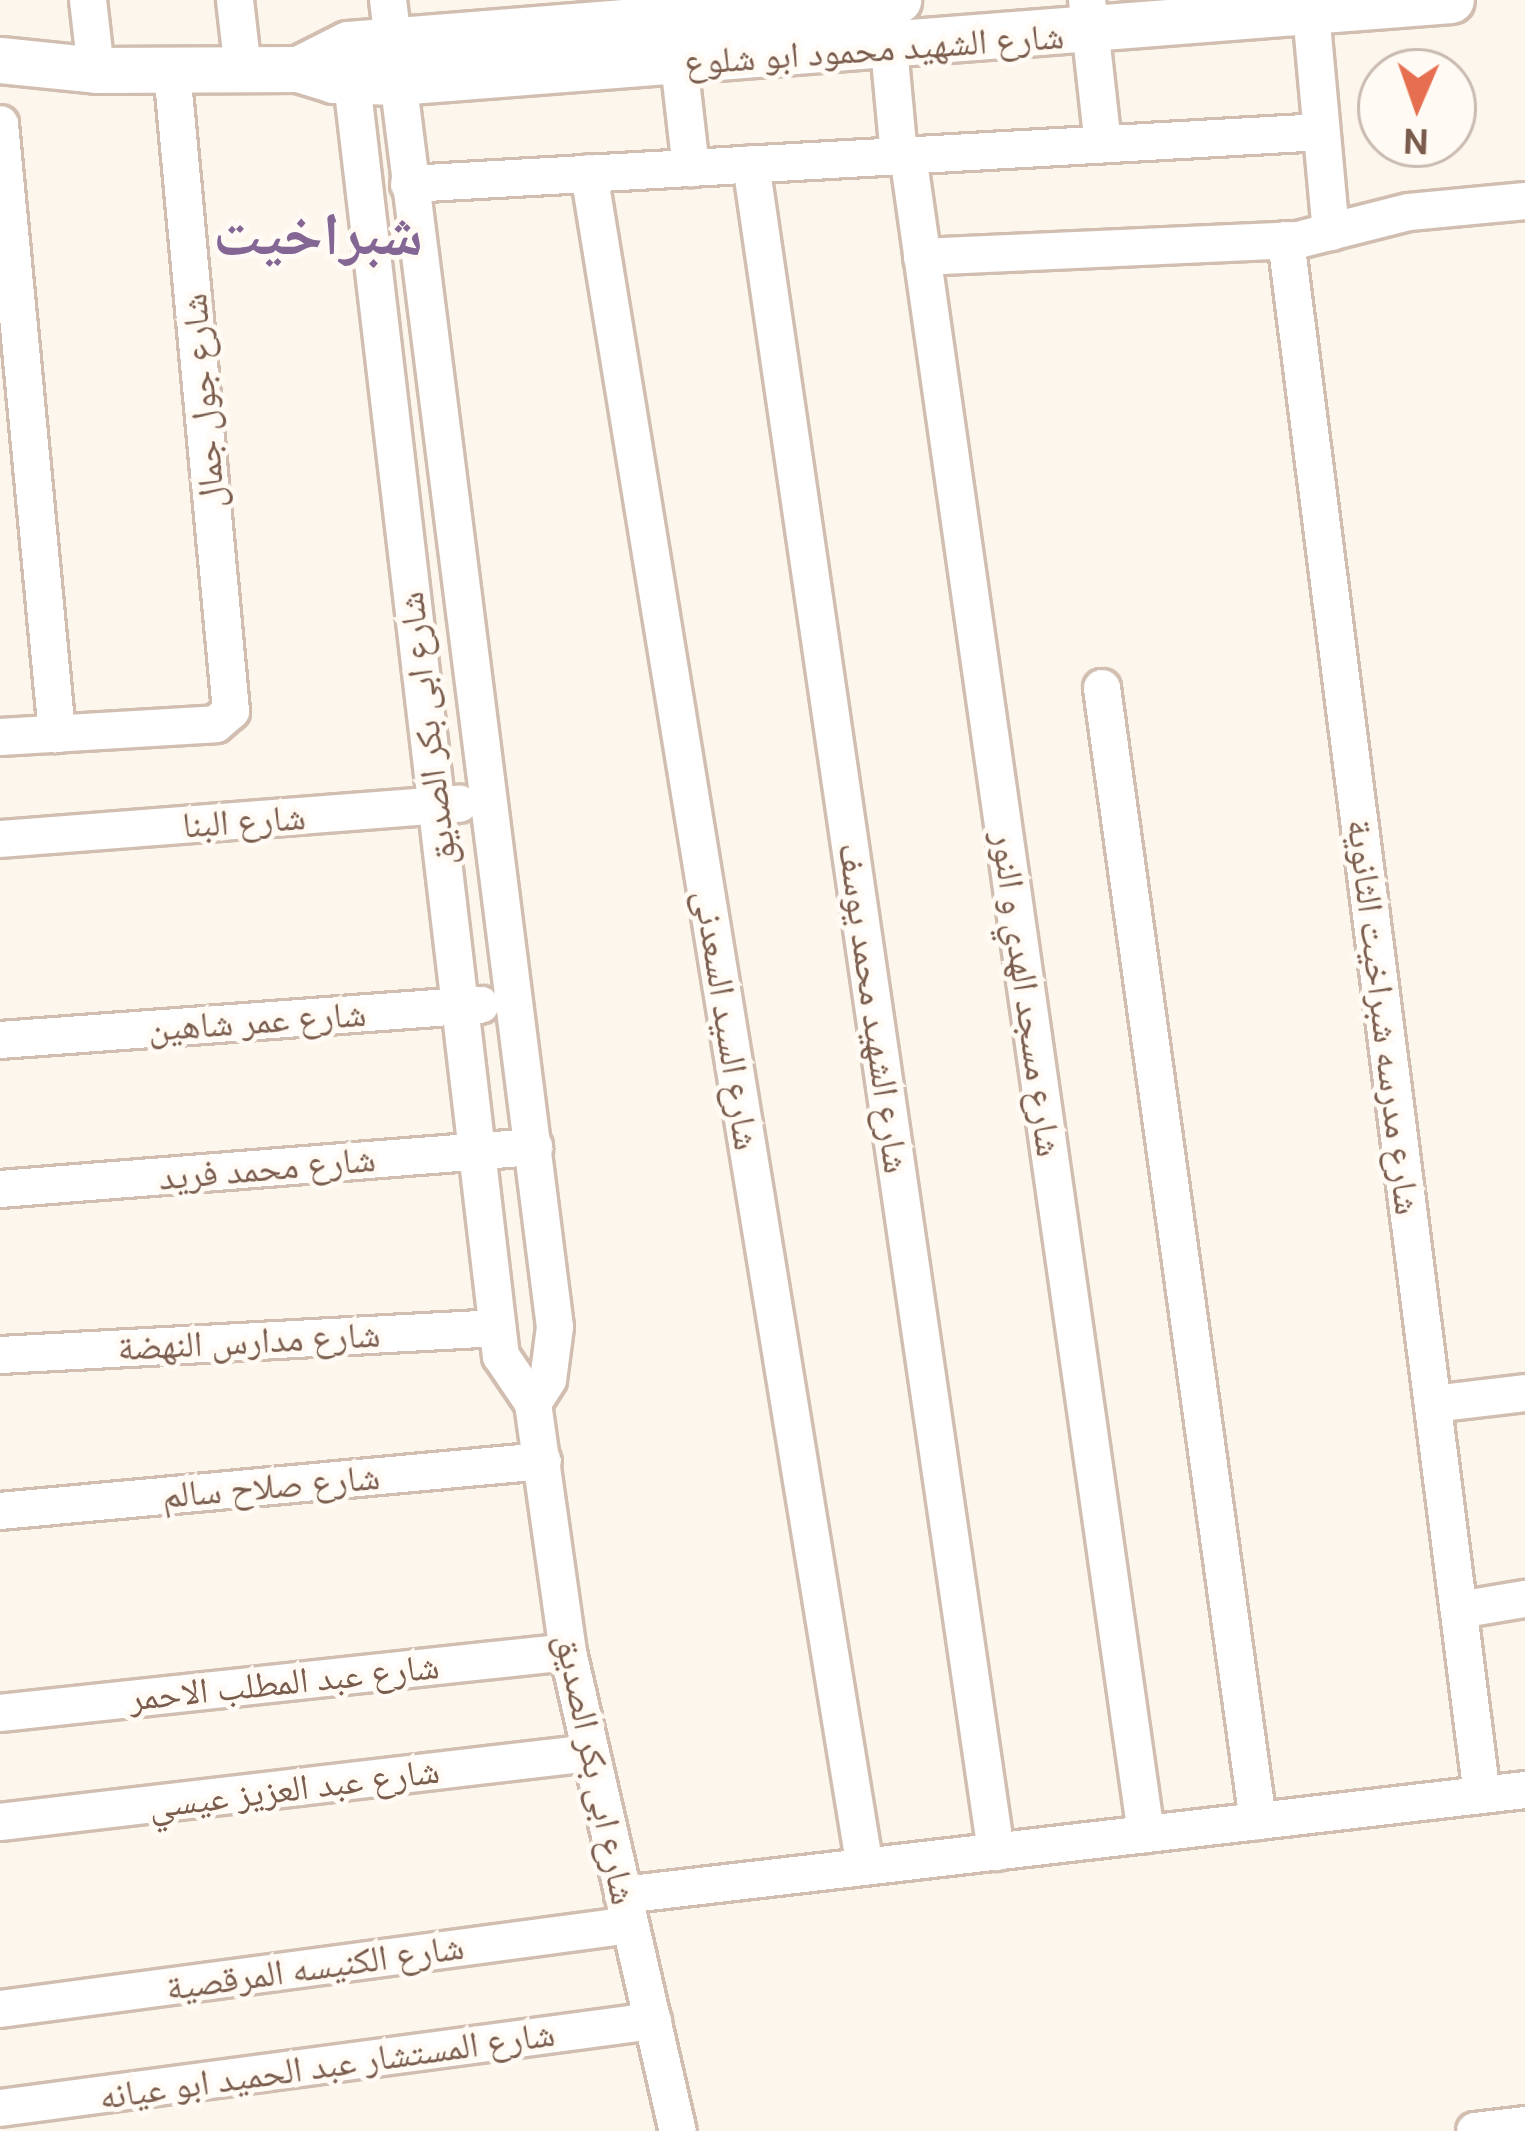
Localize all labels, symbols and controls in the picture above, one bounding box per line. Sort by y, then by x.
street label: شارع الشهيد محمود ابو شلوع [683,14,1065,84]
north arrow [1357,48,1477,168]
text: N [1402,122,1429,160]
district label: شبراخيت [213,197,423,269]
street label: شارع جول جمال [172,292,234,510]
street label: شارع ابى بكر الصديق [389,590,465,868]
street label: شارع البنا [181,795,307,847]
street label: شارع مدرسه شبراخيت الثانوية [1338,817,1430,1217]
street label: شارع مسجد الهدي و النور [983,828,1071,1160]
street label: شارع الشهيد محمد يوسف [829,840,919,1176]
street label: شارع السيد السعدنى [685,887,769,1153]
street label: شارع عمر شاهين [146,992,368,1050]
street label: شارع محمد فريد [157,1137,377,1199]
street label: شارع مدارس النهضة [117,1313,381,1369]
street label: شارع صلاح سالم [160,1455,382,1517]
street label: شارع ابى بكر الصديق [546,1630,646,1908]
street label: شارع عبد المطلب الاحمر [127,1644,441,1720]
street label: شارع عبد العزيز عيسي [146,1749,442,1827]
street label: شارع الكنيسه المرقصية [163,1925,467,2009]
street label: شارع المستشار عبد الحميد ابو عيانه [96,2012,558,2118]

